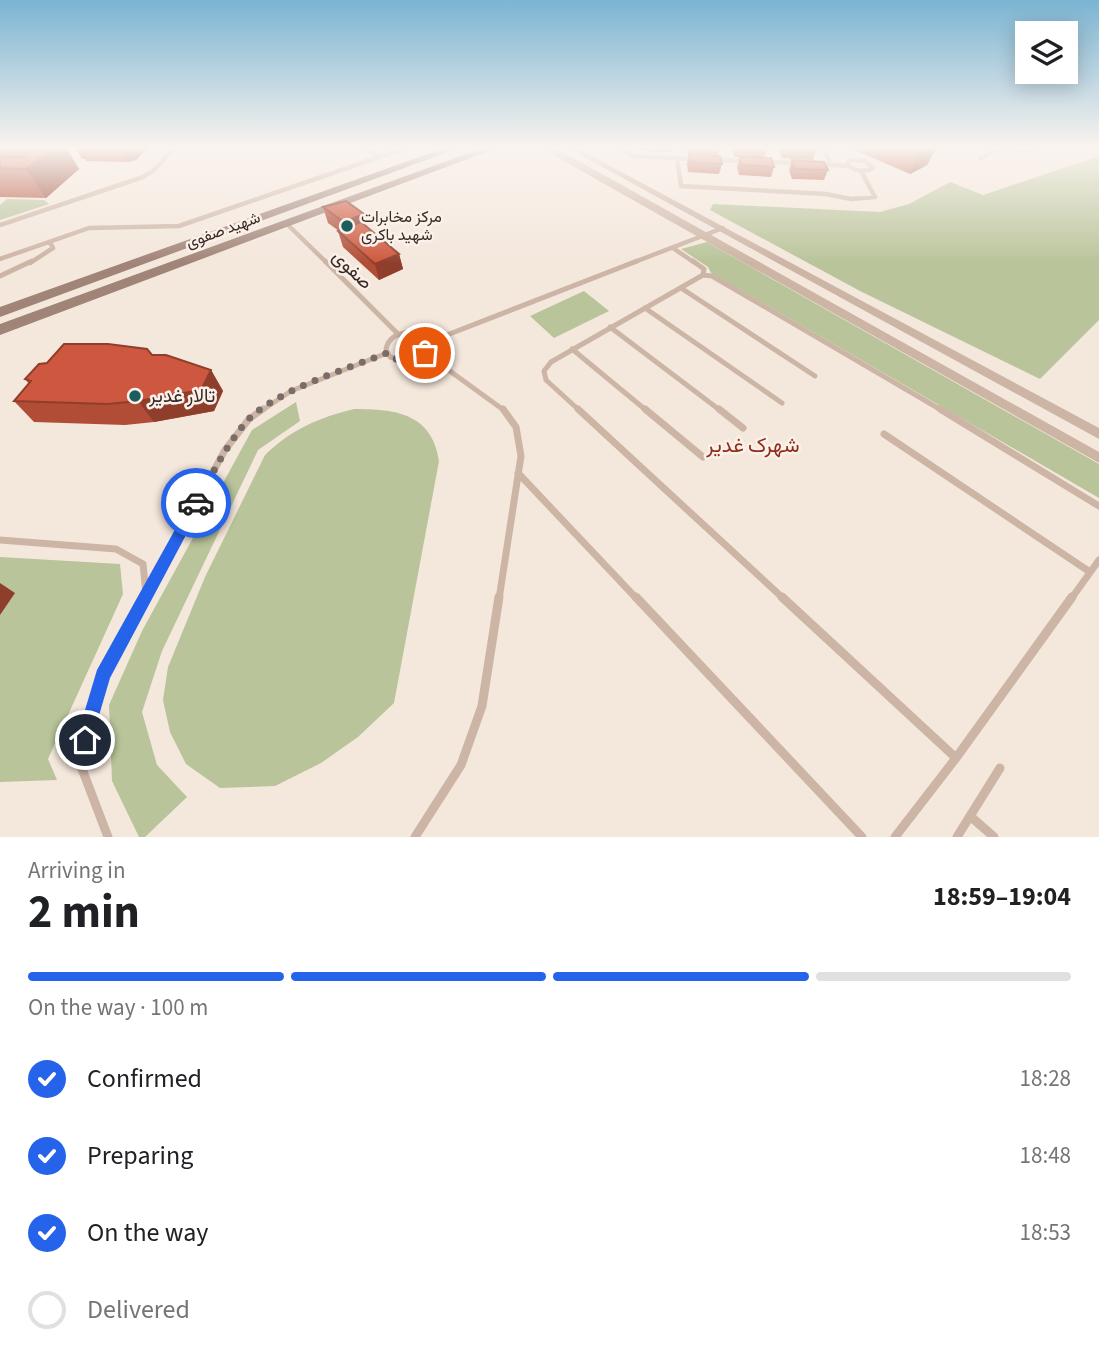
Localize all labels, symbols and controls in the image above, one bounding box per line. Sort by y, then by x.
map controls [1015,21,1078,84]
button: layers [1015,21,1078,84]
street label: شهید صفوی [183,206,263,254]
place label: مرکز مخابرات شهید باکری [361,206,442,246]
marker: مرکز مخابرات شهید باکری [339,218,355,234]
street label: صفوی [326,244,378,296]
pin [395,323,455,383]
icon: bag [406,334,444,372]
place label: تالار غدیر [148,383,215,410]
marker: تالار غدیر [127,388,143,404]
district label: شهرک غدیر [705,430,800,460]
courier [161,468,231,538]
icon: car [177,484,215,522]
pin [55,710,115,770]
icon: home [66,721,104,759]
text: Arriving in [28,854,126,887]
text: 18:59–19:04 [933,878,1071,915]
text: 2 min [28,880,140,945]
text: On the way · 100 m [28,991,208,1024]
icon: check [28,1060,66,1098]
text: Confirmed [87,1060,202,1097]
text: 18:28 [1020,1062,1071,1095]
icon: check [28,1137,66,1175]
text: Preparing [87,1137,193,1174]
text: 18:48 [1020,1139,1071,1172]
icon: check [28,1214,66,1252]
text: On the way [87,1214,208,1251]
text: 18:53 [1020,1216,1071,1249]
text: Delivered [87,1291,190,1328]

